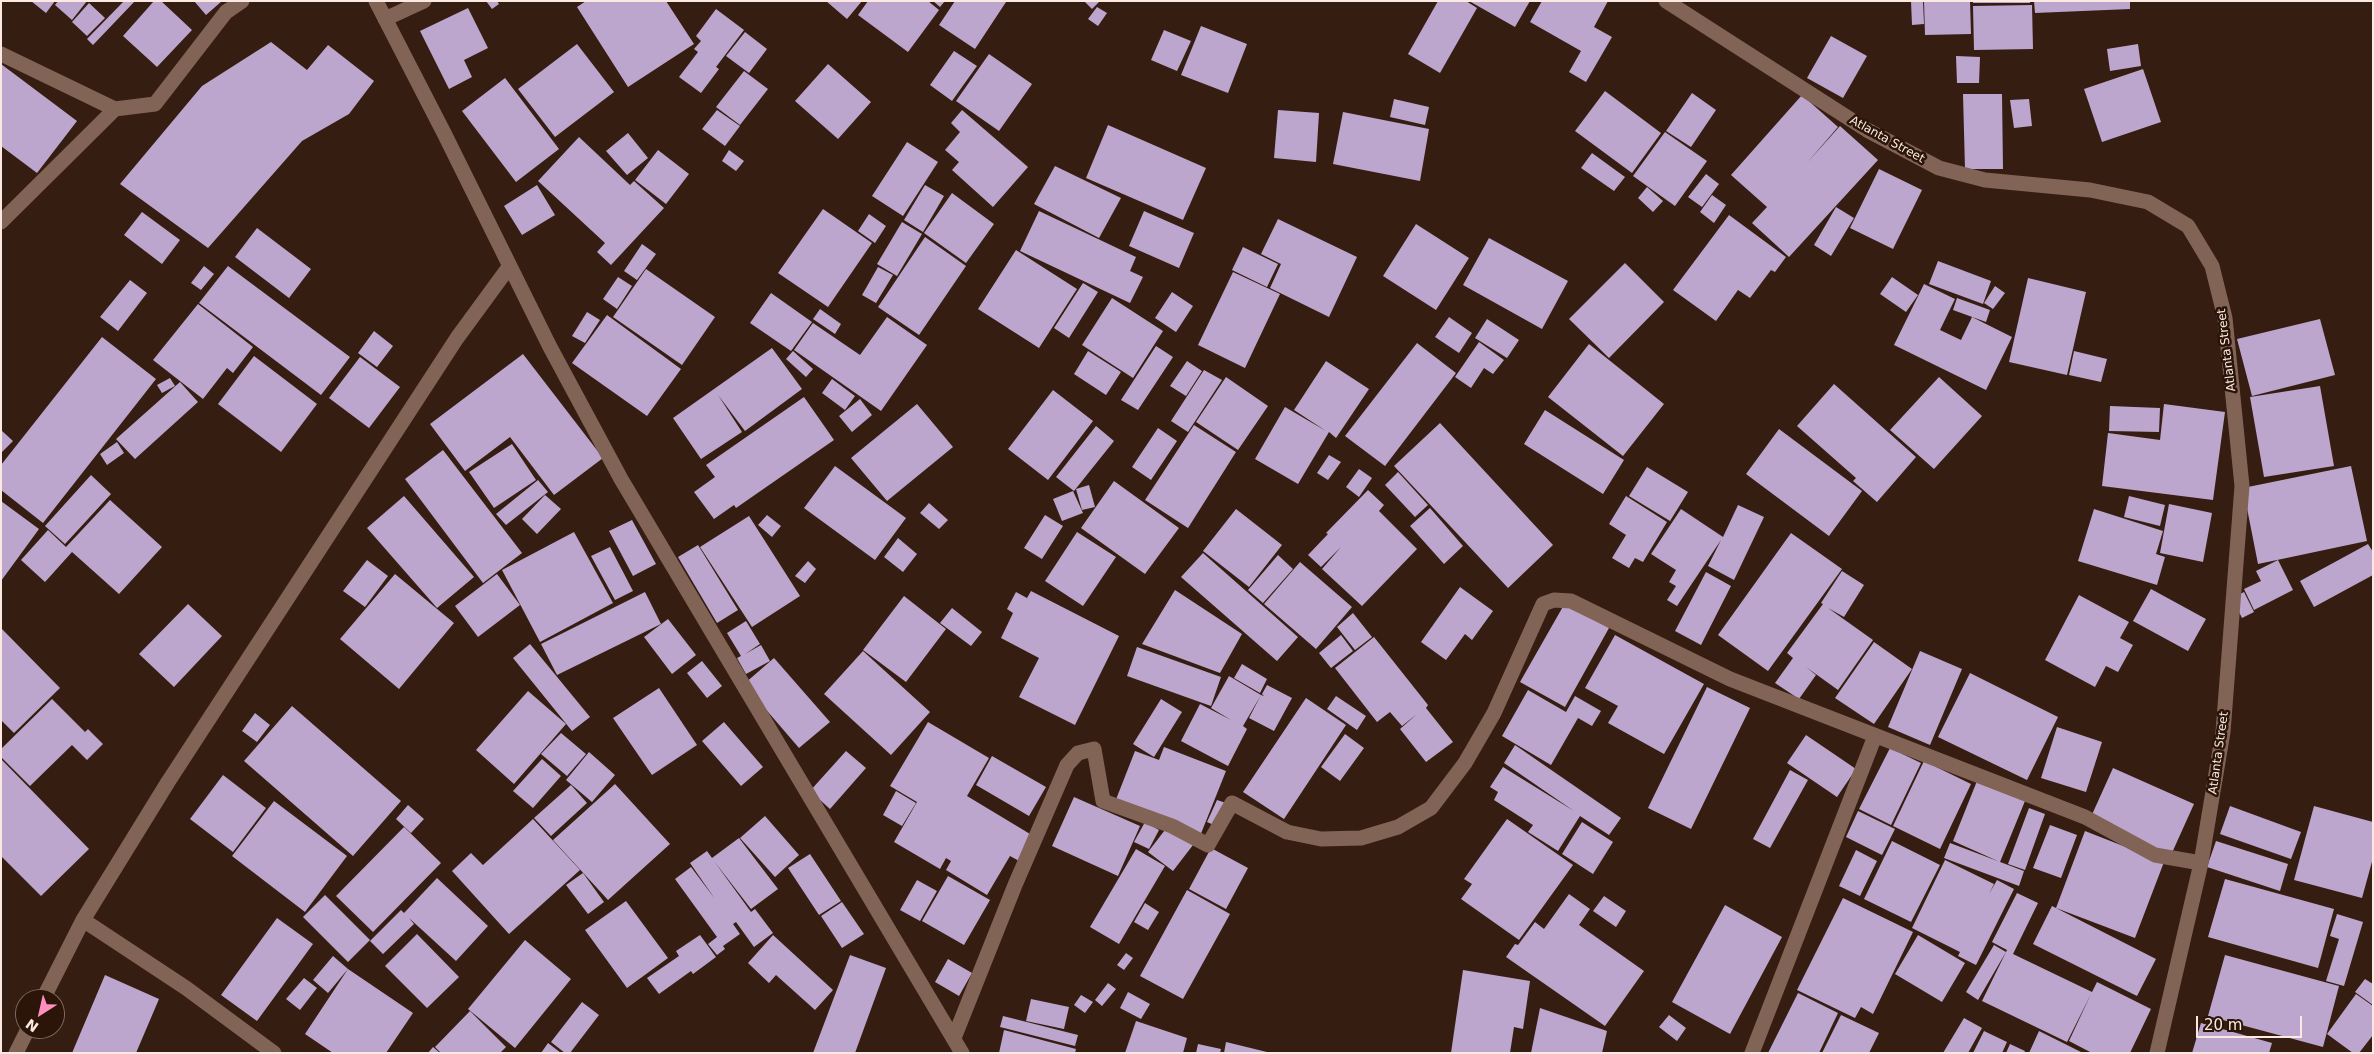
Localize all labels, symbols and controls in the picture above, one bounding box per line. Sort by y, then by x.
street label: Atlanta Street [1847,114,1927,166]
street label: Atlanta Street [2215,308,2239,392]
street label: Atlanta Street [2206,711,2232,795]
north arrow [15,989,65,1039]
scale bar [2199,1006,2305,1038]
text: N [23,1016,41,1035]
text: 20 m [2204,1016,2242,1034]

